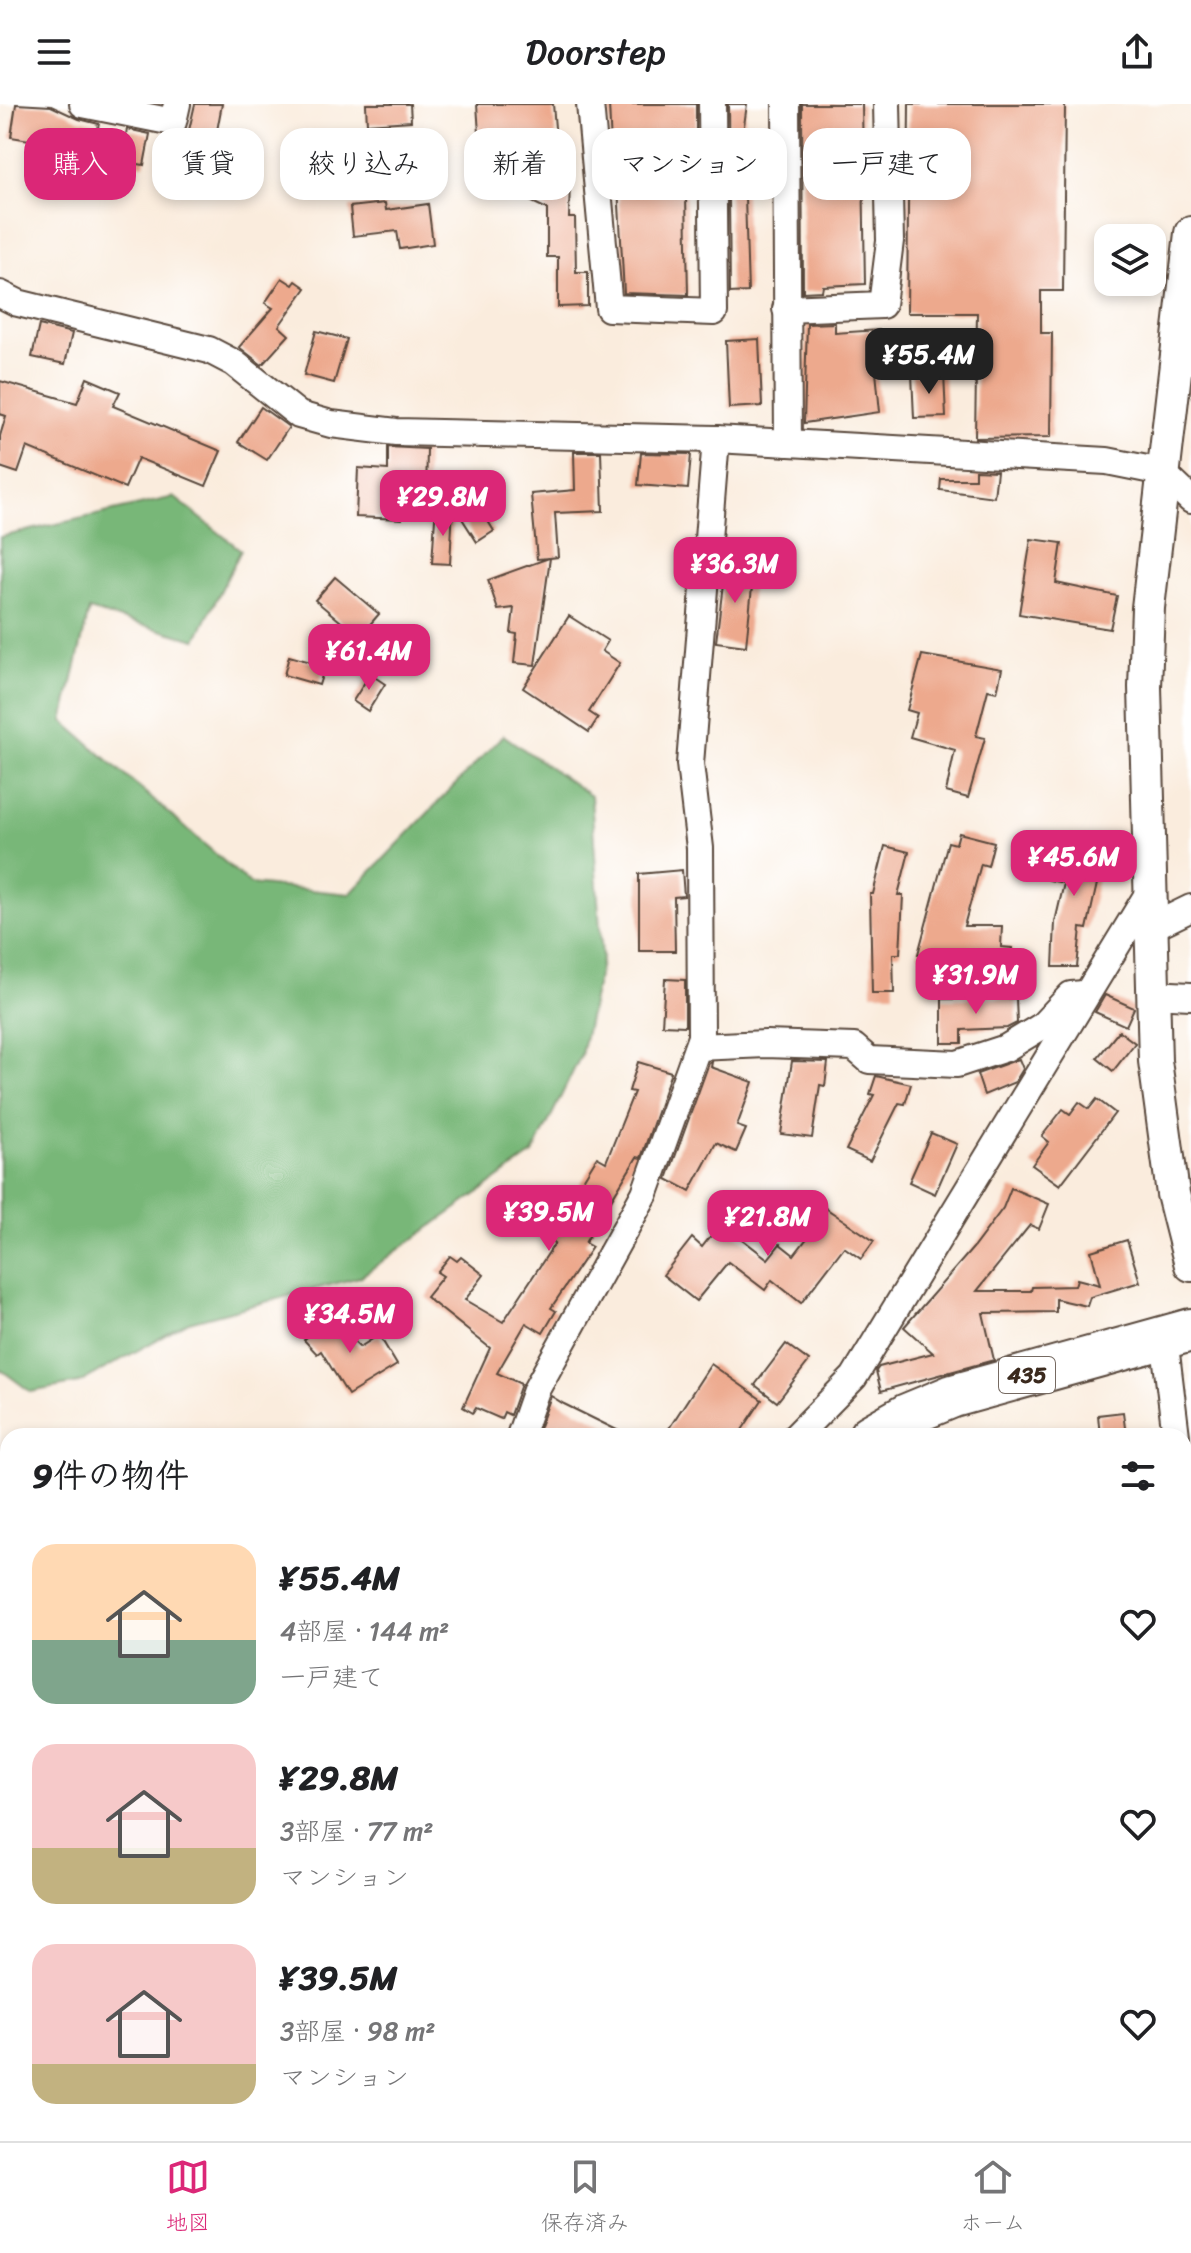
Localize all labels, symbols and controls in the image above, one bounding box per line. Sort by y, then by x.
text: Doorstep [525,20,666,84]
icon: menu [32,30,76,74]
icon: share [1115,30,1159,74]
chip: 購入 [24,128,136,200]
chip: 賃貸 [152,128,264,200]
chip: 絞り込み [280,128,448,200]
chip: 新着 [464,128,576,200]
chip: マンション [592,128,787,200]
chip: 一戸建て [803,128,971,200]
map controls [1094,224,1166,296]
button: layers [1094,224,1166,296]
pin: ¥55.4M [864,328,994,396]
text: ¥55.4M [883,331,975,377]
pin: ¥29.8M [378,470,508,538]
text: ¥29.8M [398,473,488,519]
pin: ¥36.3M [670,537,800,605]
text: ¥36.3M [692,540,778,586]
pin: ¥61.4M [304,624,434,692]
text: ¥61.4M [326,627,412,673]
pin: ¥45.6M [1009,830,1139,898]
text: ¥45.6M [1029,833,1119,879]
pin: ¥31.9M [911,948,1041,1016]
text: ¥31.9M [934,951,1018,997]
pin: ¥39.5M [484,1185,614,1253]
text: ¥39.5M [504,1188,594,1234]
pin: ¥21.8M [703,1190,833,1258]
text: ¥21.8M [725,1193,811,1239]
pin: ¥34.5M [285,1287,415,1355]
text: ¥34.5M [305,1290,395,1336]
road number: 435 [999,1357,1055,1393]
text: 9件の物件 [32,1446,189,1506]
icon: filters [1116,1454,1160,1498]
text: ¥55.4M [280,1548,400,1608]
icon: home [96,1576,192,1672]
icon: heart [1116,1602,1160,1646]
text: 4部屋 · 144 m² [280,1608,449,1654]
text: 一戸建て [280,1654,384,1700]
text: ¥29.8M [280,1748,398,1808]
icon: home [96,1776,192,1872]
icon: heart [1116,1802,1160,1846]
text: 3部屋 · 77 m² [280,1808,433,1854]
text: マンション [280,1854,409,1900]
text: ¥39.5M [280,1948,397,2008]
icon: home [96,1976,192,2072]
icon: heart [1116,2002,1160,2046]
text: 3部屋 · 98 m² [280,2008,435,2054]
text: マンション [280,2054,409,2100]
tab: 地図 [166,2155,210,2242]
tab: 保存済み [541,2155,629,2242]
tab: ホーム [960,2155,1025,2242]

